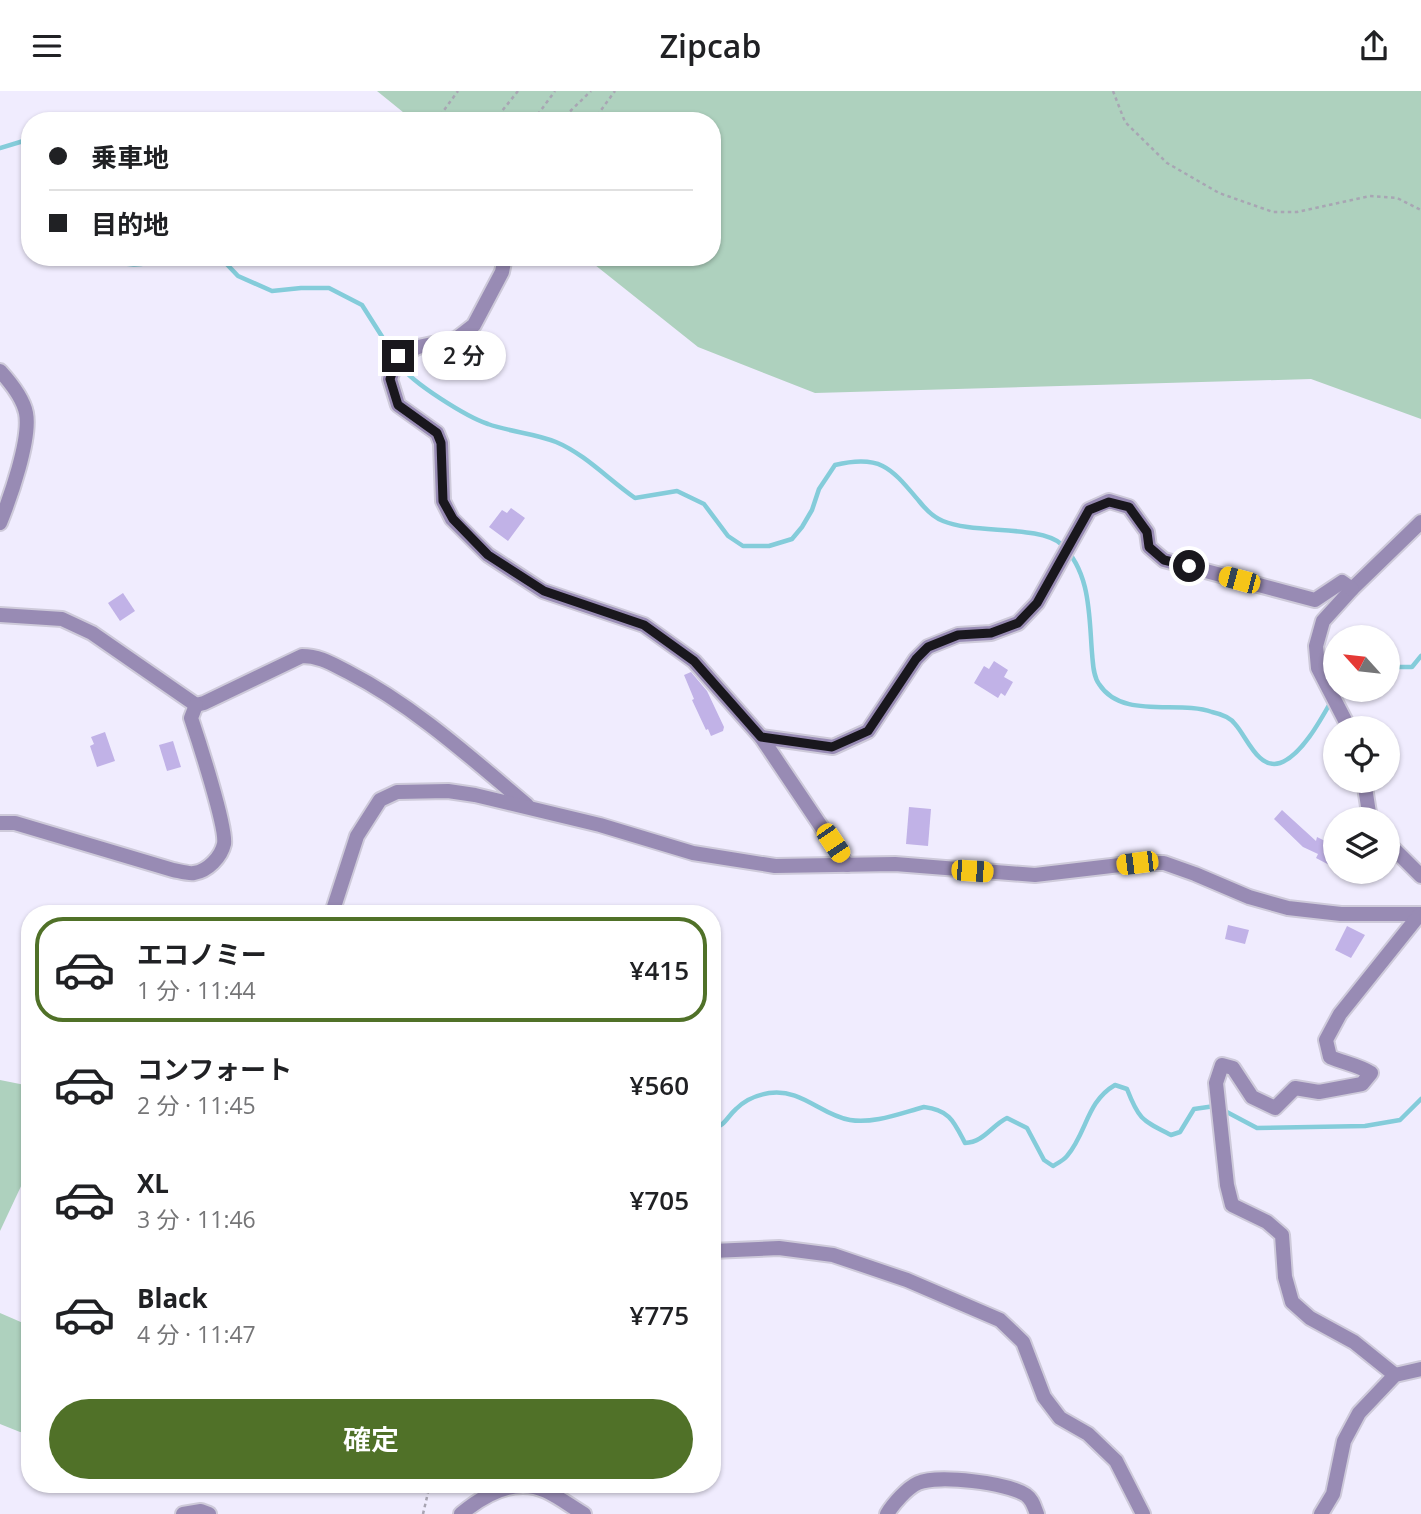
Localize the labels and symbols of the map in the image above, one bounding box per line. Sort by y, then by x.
callout: 2 分 [422,331,506,381]
route end [382,340,414,372]
route start [1173,550,1205,582]
car [1216,564,1263,596]
north arrow [1323,625,1400,702]
car [813,820,854,866]
car [1115,850,1160,876]
car [951,859,994,883]

